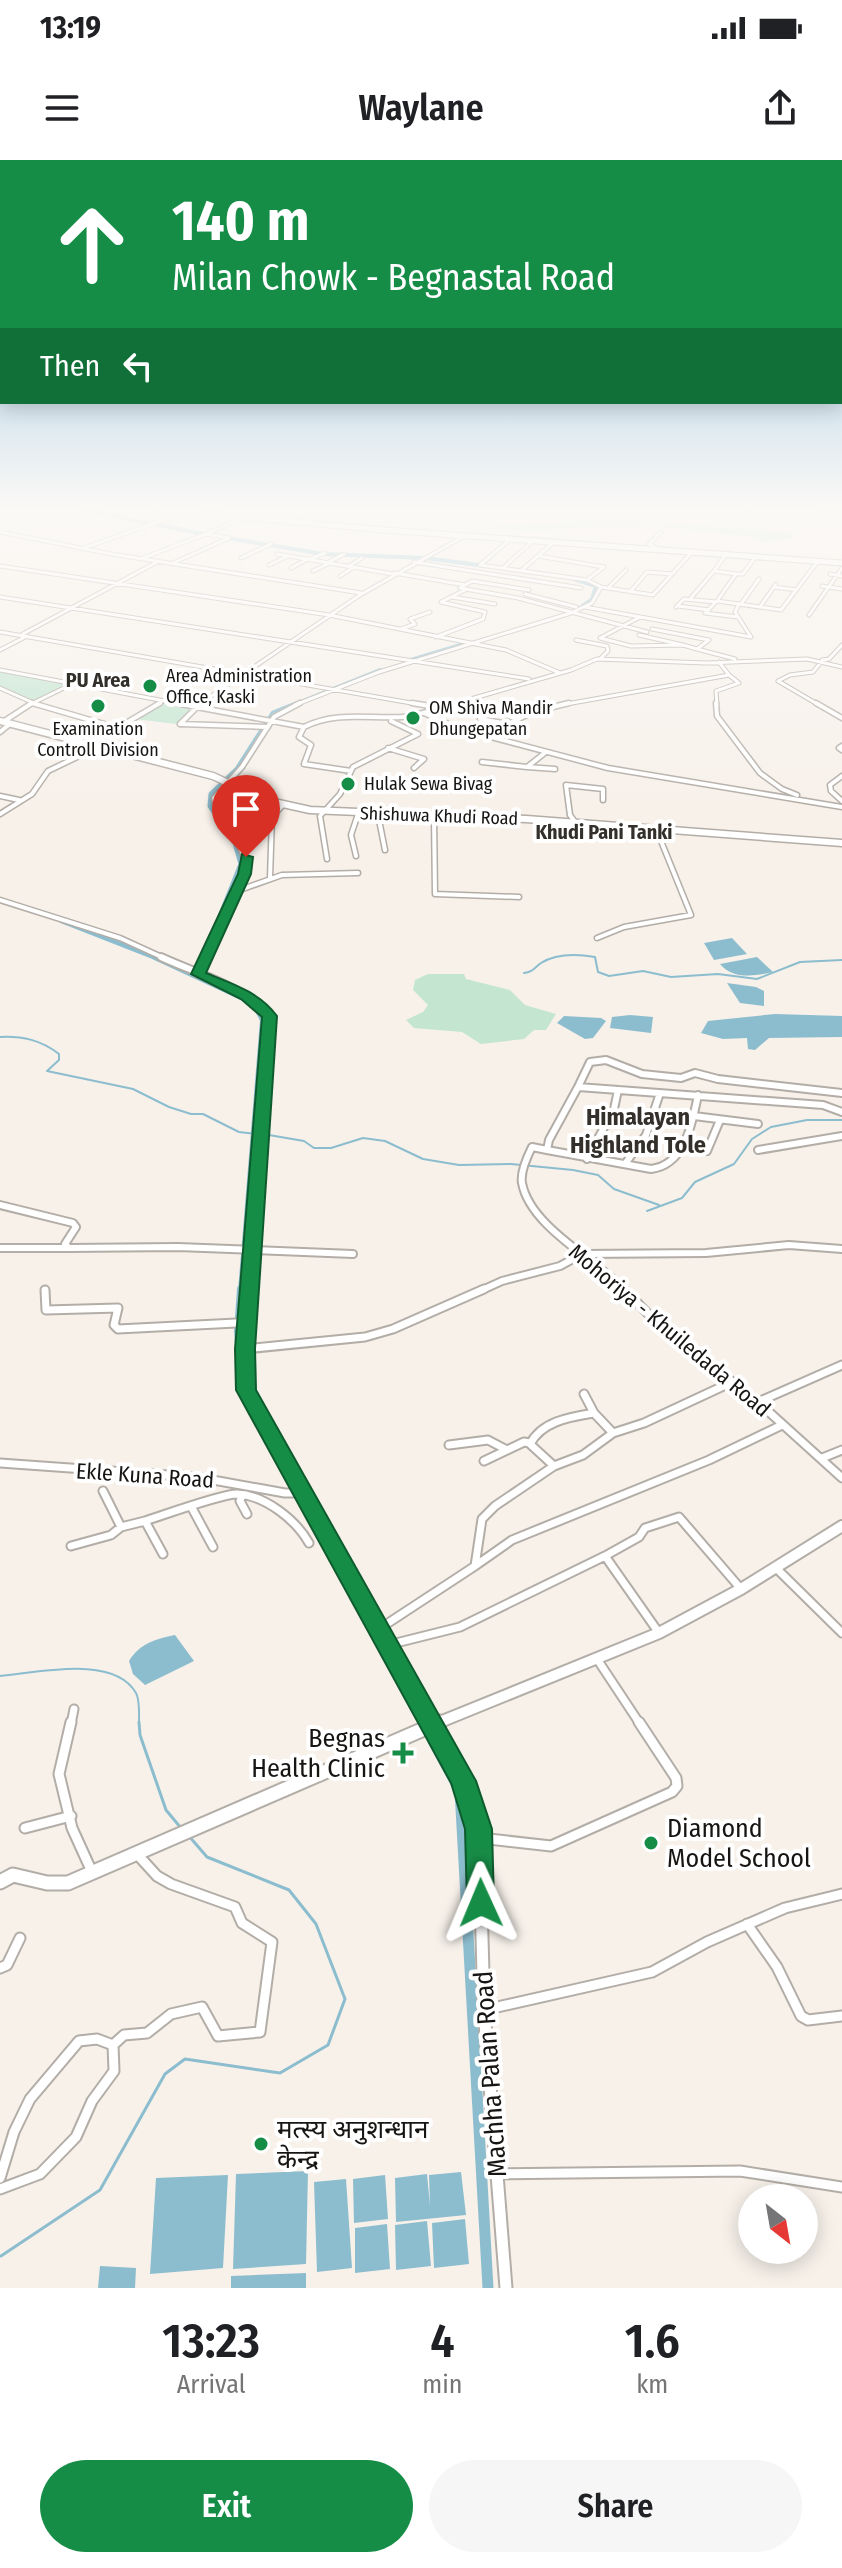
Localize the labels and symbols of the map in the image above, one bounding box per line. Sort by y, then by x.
place label: Area Administration Office, Kaski [166,665,312,708]
district label: PU Area [66,668,130,692]
marker: Area Administration Office, Kaski [141,677,159,695]
marker: Examination Controll Division [89,697,107,715]
place label: OM Shiva Mandir Dhungepatan [429,697,553,740]
marker: OM Shiva Mandir Dhungepatan [404,709,422,727]
place label: Examination Controll Division [37,718,159,761]
place label: Hulak Sewa Bivag [364,773,493,795]
pin [212,775,280,857]
marker: Hulak Sewa Bivag [339,775,357,793]
street label: Shishuwa Khudi Road [360,802,518,830]
district label: Khudi Pani Tanki [536,820,673,844]
district label: Himalayan Highland Tole [570,1103,706,1159]
street label: Mohoriya - Khuiledada Road [563,1238,776,1423]
street label: Ekle Kuna Road [75,1457,215,1494]
place label: Begnas Health Clinic [251,1723,385,1784]
marker: Begnas Health Clinic [392,1742,414,1764]
place label: Diamond Model School [667,1813,811,1874]
marker: Diamond Model School [642,1834,660,1852]
position arrow [439,1861,523,1945]
street label: Machha Palan Road [468,1970,513,2178]
place label: मत्स्य अनुशन्धान केन्द्र [277,2114,429,2175]
marker: मत्स्य अनुशन्धान केन्द्र [252,2135,270,2153]
north arrow [738,2184,818,2264]

